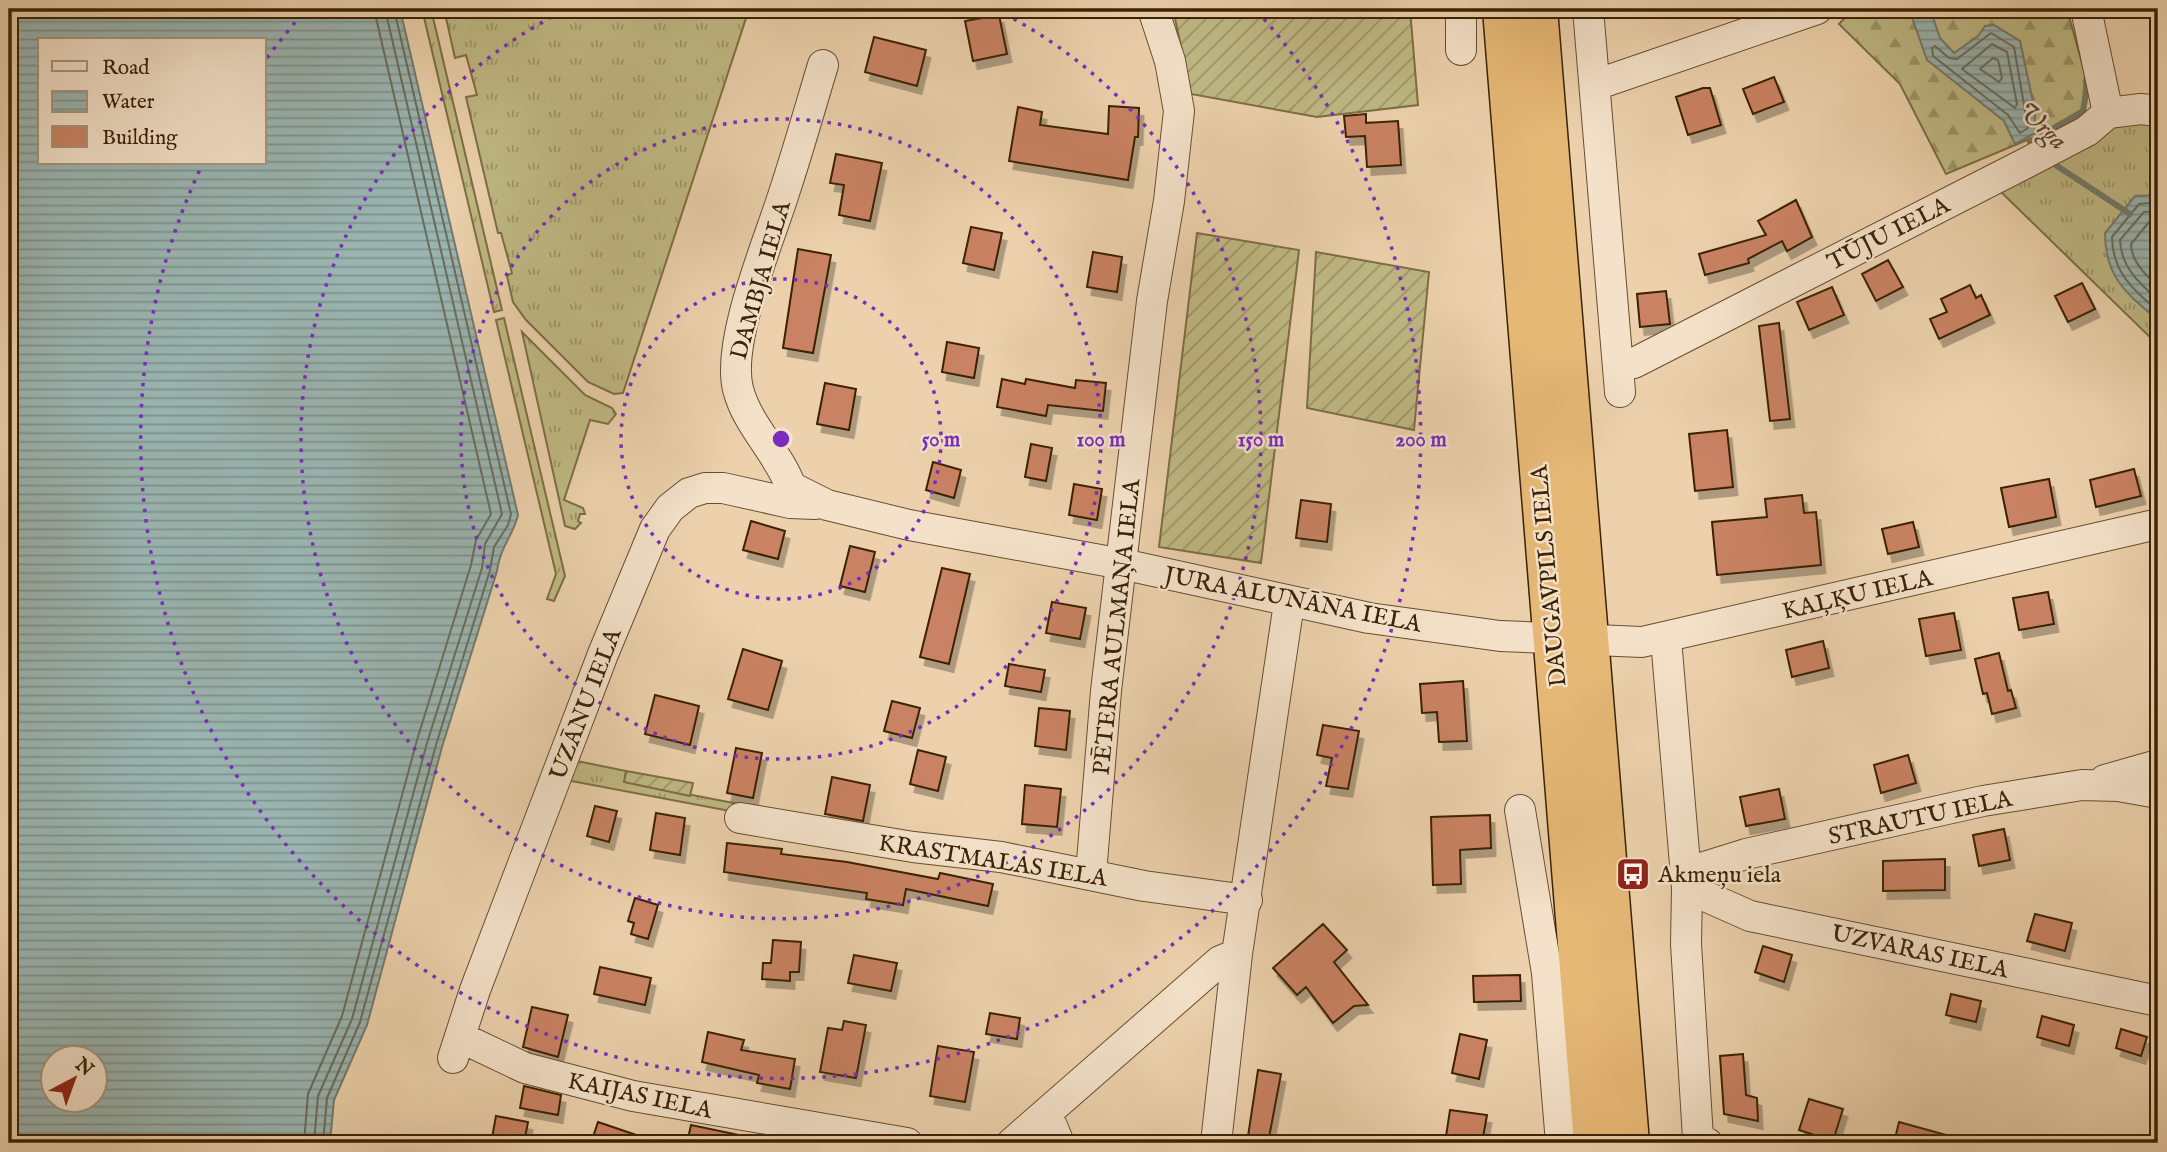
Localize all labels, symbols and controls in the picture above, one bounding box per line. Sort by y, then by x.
legend [38,38,266,164]
text: Road [102,55,150,82]
text: Water [102,89,155,116]
water label: Urga [2009,95,2074,158]
text: Building [102,125,178,152]
street label: TŪJU IELA [1822,190,1956,278]
street label: DAMBJA IELA [724,197,799,364]
centre of rings [769,427,793,451]
text: 50 m [922,427,961,454]
text: 100 m [1076,427,1126,454]
text: 150 m [1238,427,1285,454]
text: 200 m [1395,427,1447,454]
street label: DAUGAVPILS IELA [1524,463,1575,688]
street label: PĒTERA AULMAŅA IELA [1087,477,1149,777]
street label: JURA ALUNĀNA IELA [1159,560,1425,641]
street label: KAĻĶU IELA [1779,563,1936,628]
street label: UZĀNU IELA [543,624,630,785]
street label: STRAUTU IELA [1826,784,2016,853]
street label: KRASTMALAS IELA [876,828,1110,895]
bus stop icon: Akmeņu iela [1614,855,1652,893]
place label: Akmeņu iela [1657,860,1782,891]
street label: UZVARAS IELA [1828,919,2012,987]
north arrow [38,1044,108,1114]
text: N [69,1053,98,1082]
street label: KAIJAS IELA [565,1066,716,1127]

